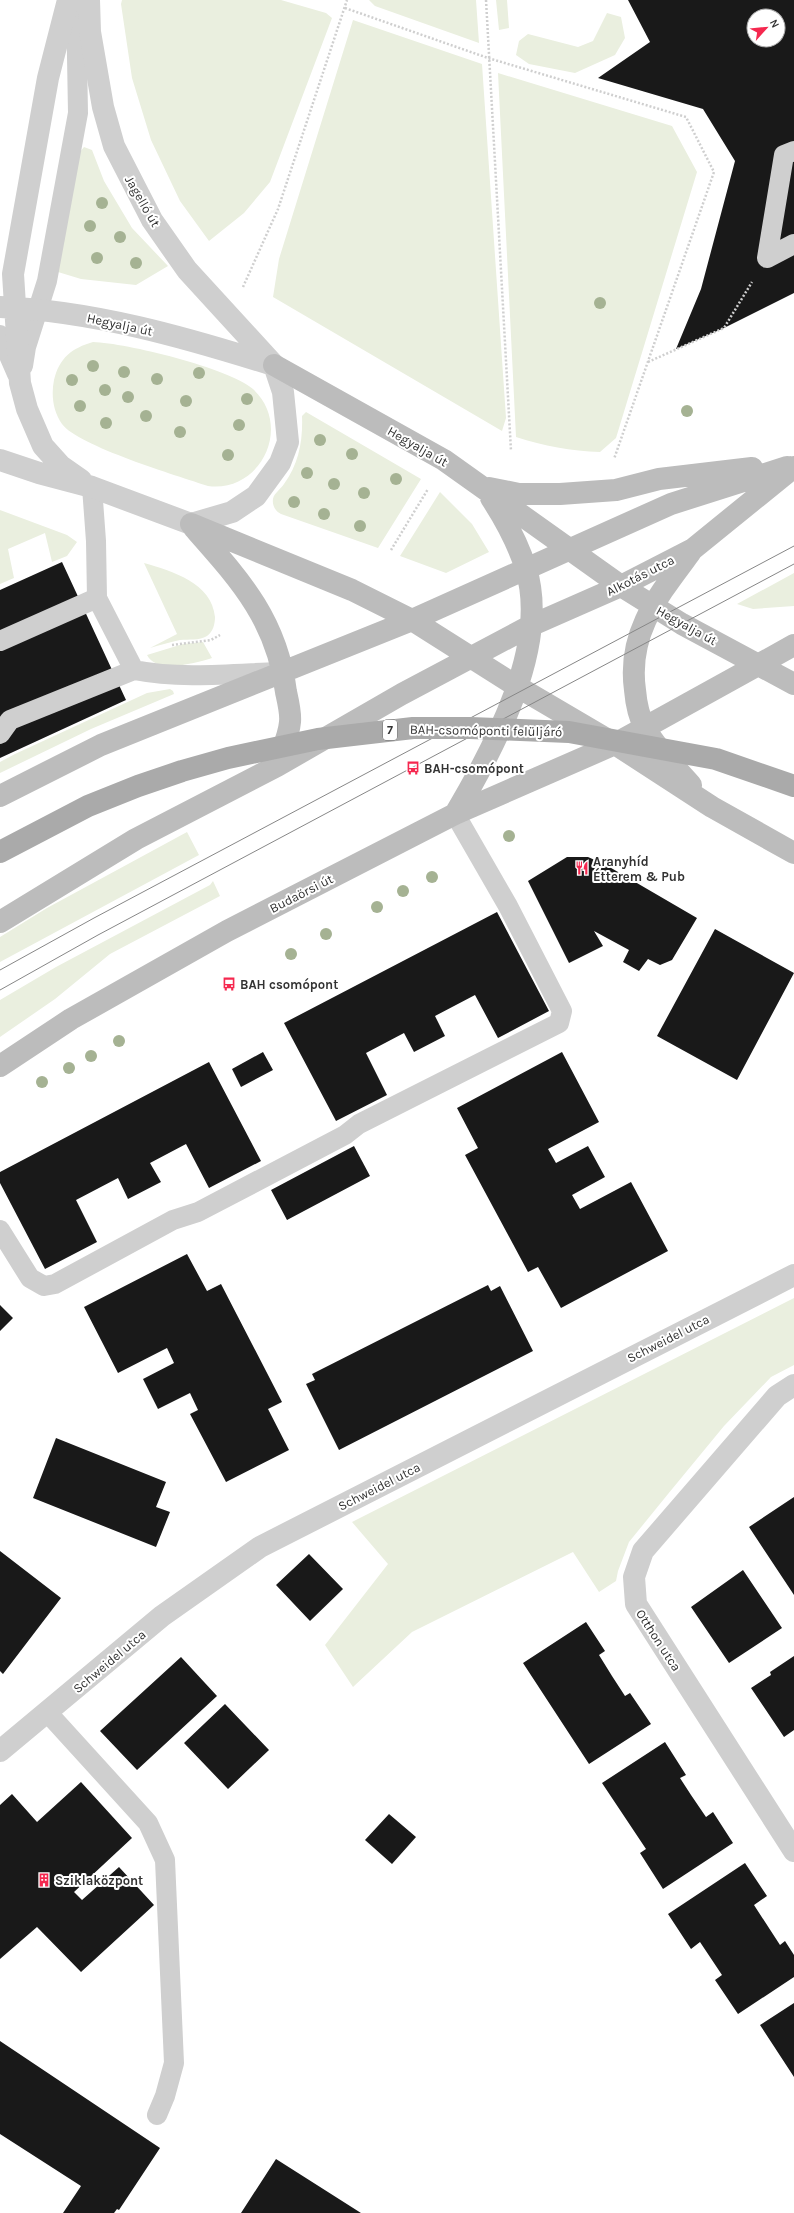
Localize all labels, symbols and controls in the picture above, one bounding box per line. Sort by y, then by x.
north arrow [746,8,786,48]
text: N [767,17,782,30]
street label: Jagelló út [122,173,163,230]
street label: Hegyalja út [86,310,154,339]
street label: Hegyalja út [385,423,451,470]
street label: Alkotás utca [604,552,677,599]
street label: Hegyalja út [654,603,720,648]
road number: 7 [383,720,397,740]
street label: BAH-csomóponti felüljáró [410,722,562,739]
bus stop icon: BAH-csomópont [405,760,421,776]
place label: BAH-csomópont [424,761,524,776]
place label: Aranyhíd Étterem & Pub [593,854,685,884]
restaurant icon: Aranyhíd Étterem & Pub [574,860,590,876]
street label: Budaörsi út [267,871,336,916]
bus stop icon: BAH csomópont [221,976,237,992]
place label: BAH csomópont [240,977,338,992]
street label: Schweidel utca [625,1311,712,1366]
street label: Schweidel utca [336,1459,423,1514]
street label: Otthon utca [633,1607,684,1674]
street label: Schweidel utca [70,1627,149,1696]
building icon: Sziklaközpont [36,1872,52,1888]
place label: Sziklaközpont [55,1873,143,1888]

